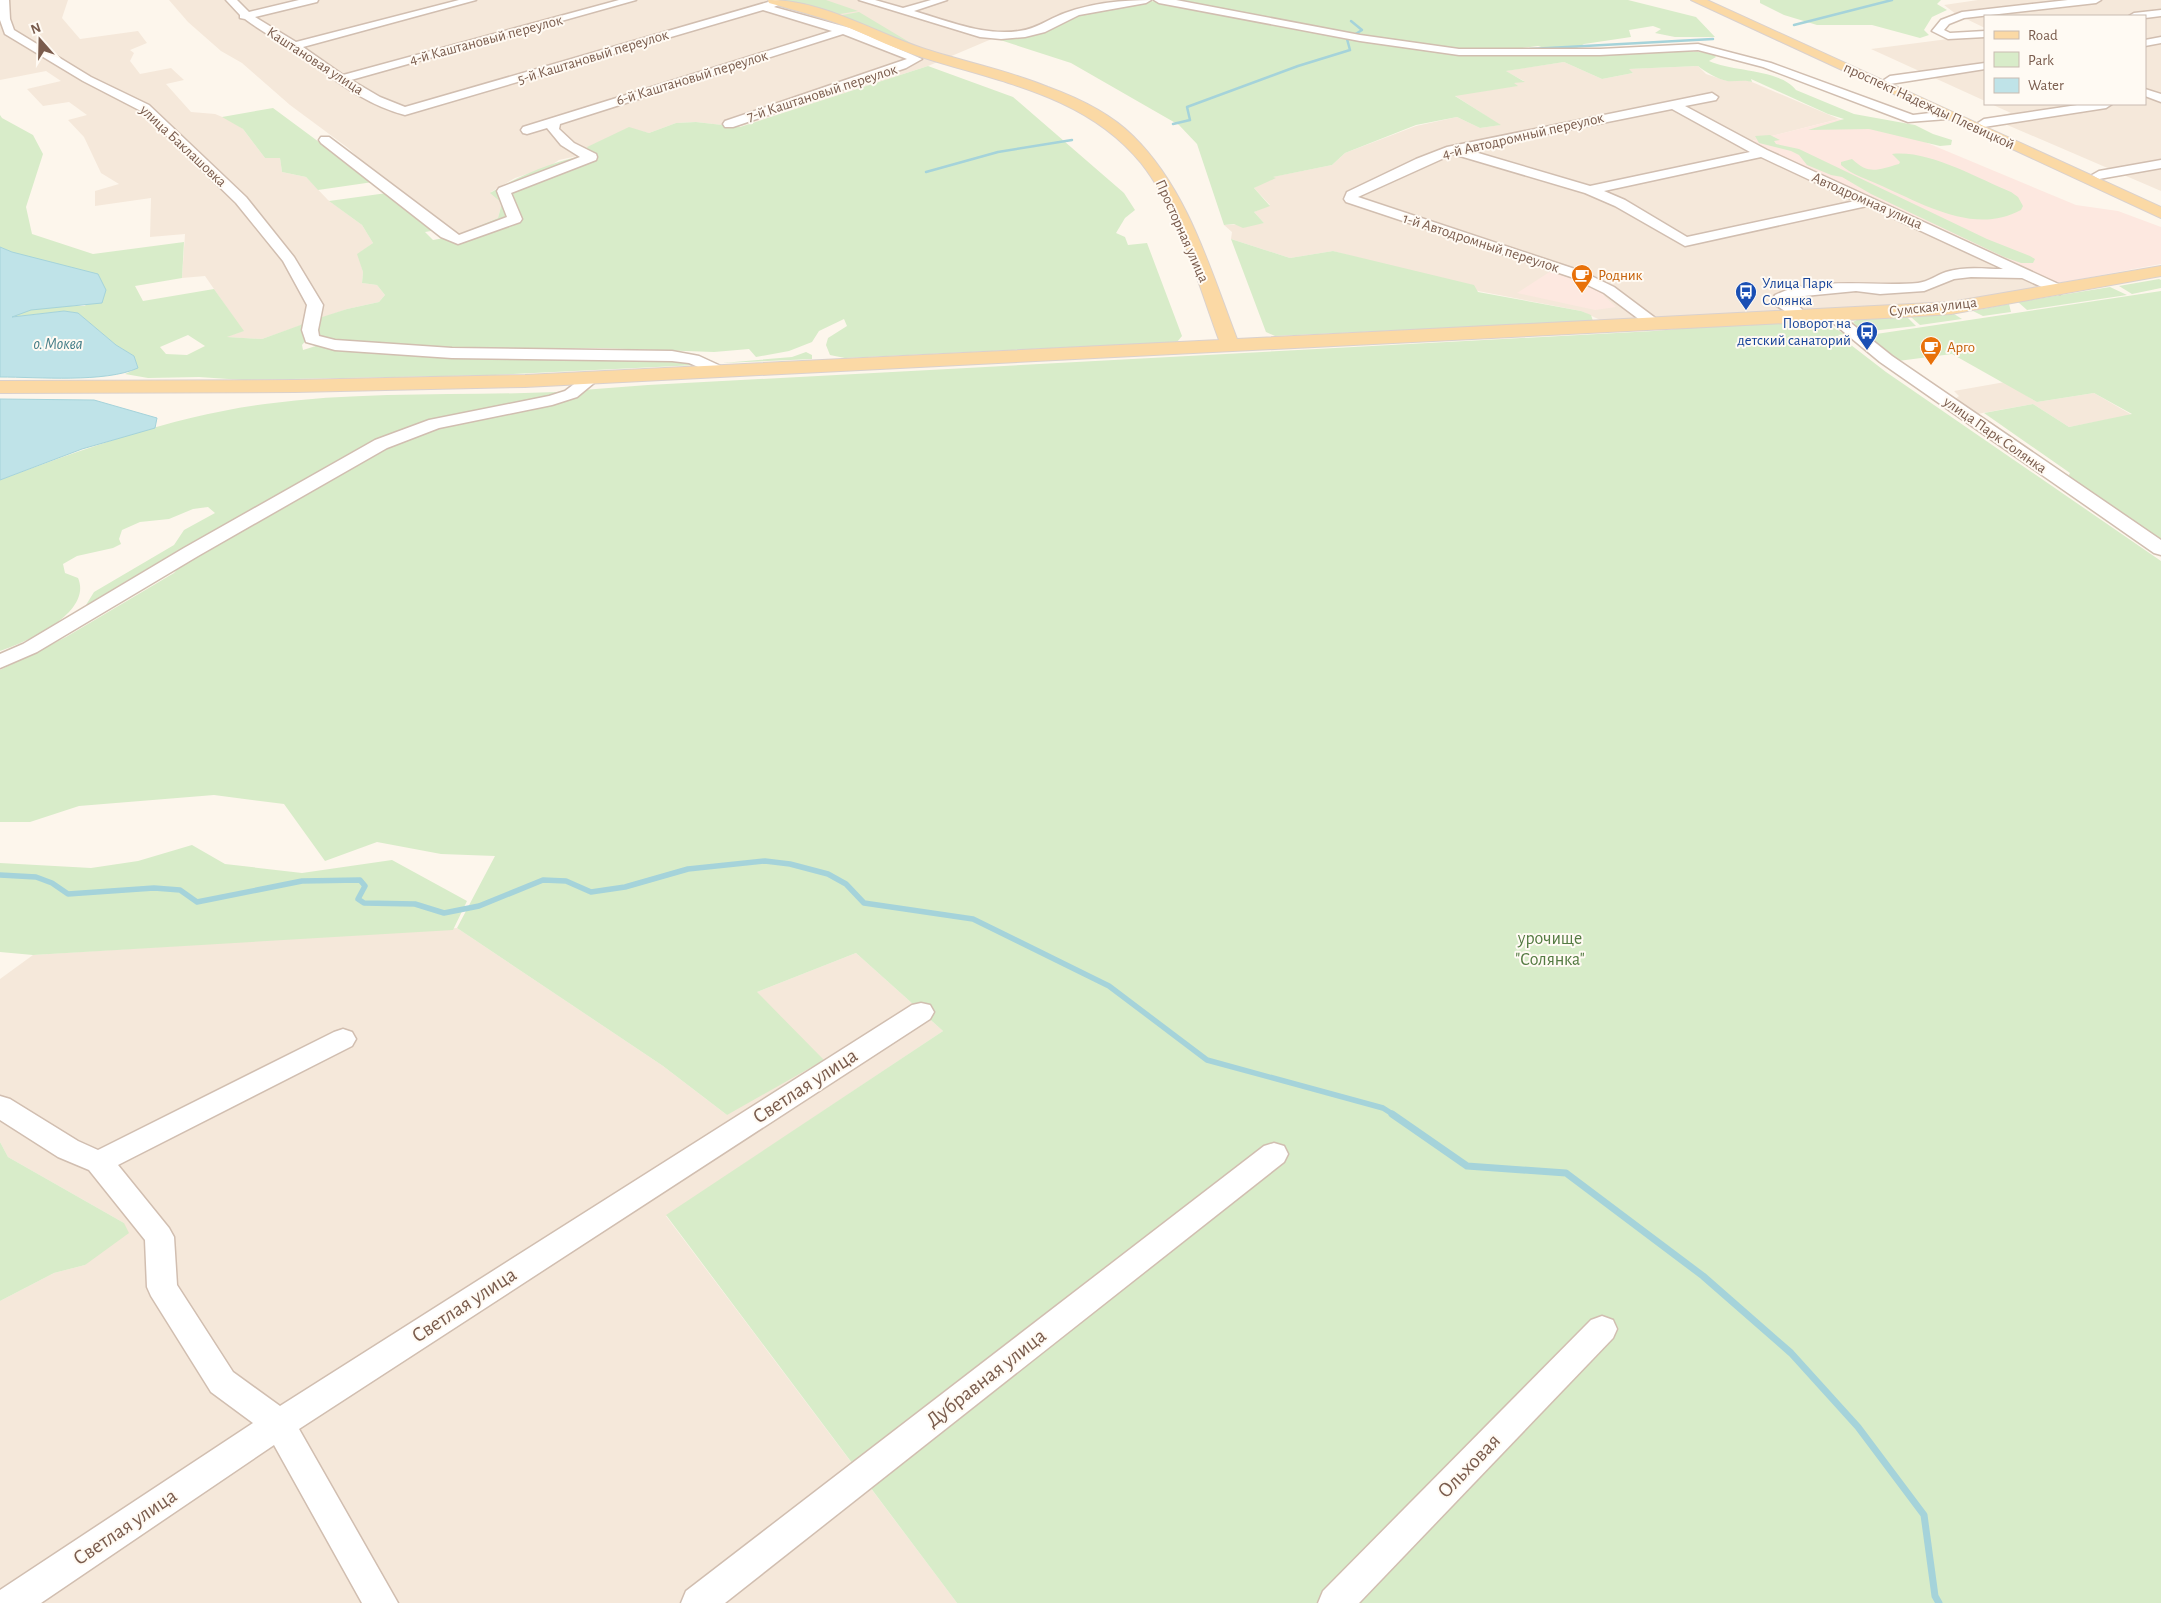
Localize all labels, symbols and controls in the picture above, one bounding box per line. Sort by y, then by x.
street label: 4-й Каштановый переулок [408,12,564,68]
north arrow [15,15,65,65]
legend [1984,15,2146,105]
text: N [29,20,43,37]
street label: Каштановая улица [264,24,366,98]
street label: 5-й Каштановый переулок [516,27,670,87]
text: Road [2028,28,2058,43]
street label: 6-й Каштановый переулок [614,48,770,108]
text: Park [2028,53,2054,68]
street label: проспект Надежды Плевицкой [1841,60,2017,152]
street label: 7-й Каштановый переулок [745,62,899,124]
text: Water [2028,78,2064,93]
street label: улица Баклашовка [136,102,229,190]
street label: 4-й Автодромный переулок [1441,110,1605,162]
street label: Автодромная улица [1809,170,1925,232]
street label: Просторная улица [1153,177,1211,285]
street label: 1-й Автодромный переулок [1401,211,1561,275]
cafe icon: Родник [1570,263,1594,294]
place label: Родник [1598,268,1643,283]
place label: Улица Парк Солянка [1762,276,1833,308]
bus stop icon: Улица Парк Солянка [1734,280,1758,311]
street label: Сумская улица [1888,295,1978,319]
place label: Поворот на детский санаторий [1737,316,1851,348]
bus stop icon: Поворот на детский санаторий [1855,320,1879,351]
cafe icon: Арго [1919,335,1943,366]
water label: о. Моква [33,336,83,352]
place label: Арго [1947,340,1975,355]
street label: улица Парк Солянка [1940,393,2049,476]
park label: урочище "Солянка" [1515,930,1585,969]
street label: Светлая улица [749,1044,861,1128]
street label: Светлая улица [408,1263,520,1347]
street label: Дубравная улица [922,1325,1050,1431]
street label: Ольховая [1434,1430,1504,1502]
street label: Светлая улица [69,1484,181,1569]

